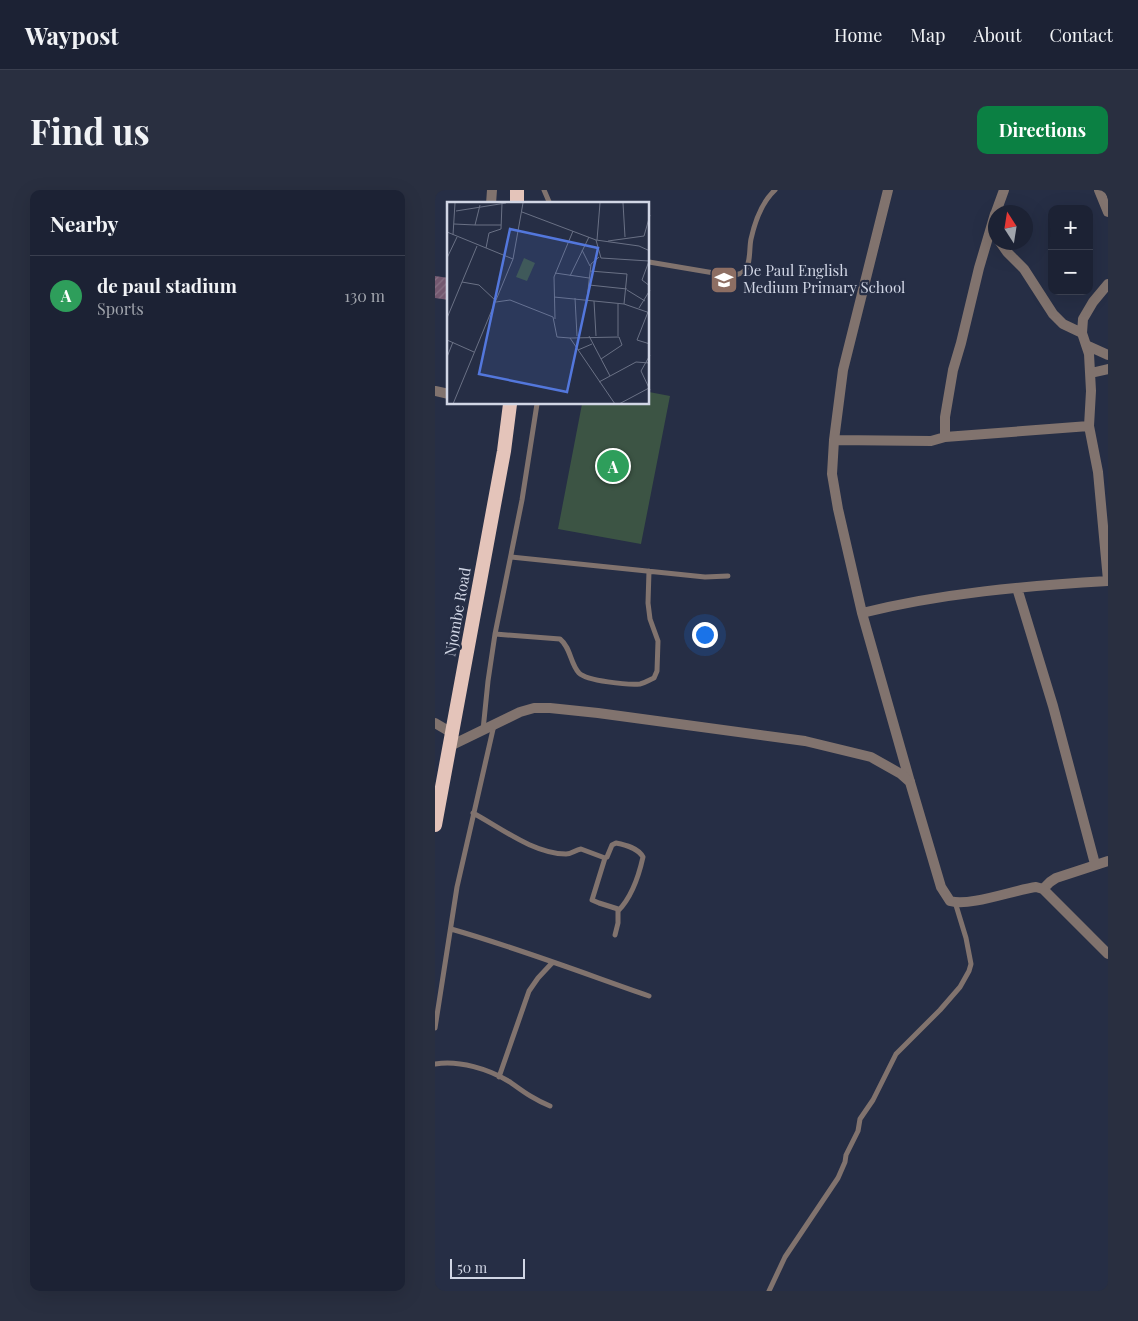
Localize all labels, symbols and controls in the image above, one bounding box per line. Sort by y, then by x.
text: Waypost [25,19,119,51]
text: Home [834,23,882,47]
text: Map [910,23,945,47]
text: About [973,23,1022,47]
text: Contact [1050,23,1113,47]
button: Directions [977,106,1108,154]
text: Find us [30,107,150,154]
inset map [447,202,650,405]
north arrow [988,205,1033,250]
map controls [1048,205,1093,295]
button: + [1048,205,1093,250]
text: Nearby [50,209,119,237]
button: − [1048,250,1093,295]
place label: De Paul English Medium Primary School [743,260,905,297]
school or university icon: De Paul English Medium Primary School [709,265,739,295]
text: de paul stadium [97,272,237,298]
text: A [61,285,71,306]
text: 130 m [344,285,385,306]
text: Sports [97,298,144,319]
pin: A [597,447,629,485]
street label: Njombe Road [439,565,475,658]
your location [692,622,718,648]
scale bar [450,1256,525,1279]
text: 50 m [457,1258,487,1277]

